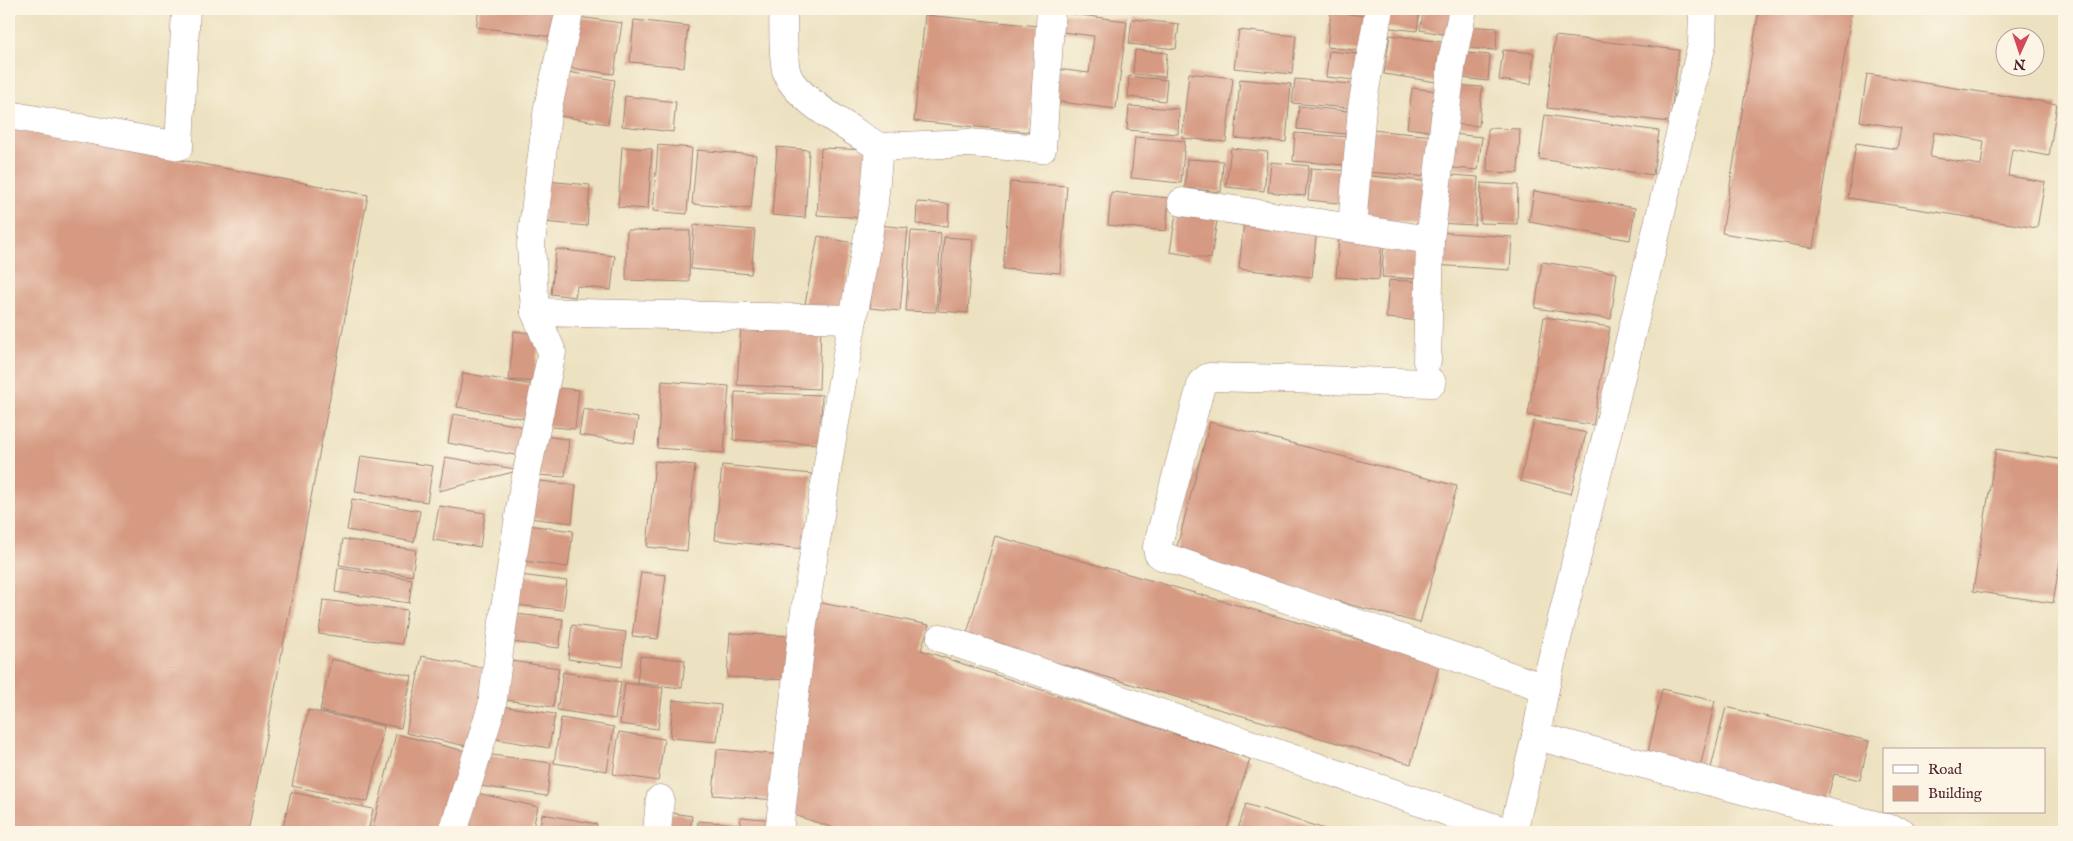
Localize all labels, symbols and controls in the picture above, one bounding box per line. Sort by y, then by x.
north arrow [1996,28,2046,78]
text: N [2013,55,2027,73]
legend [1883,748,2046,814]
text: Road [1928,760,1963,779]
text: Building [1928,784,1983,803]

